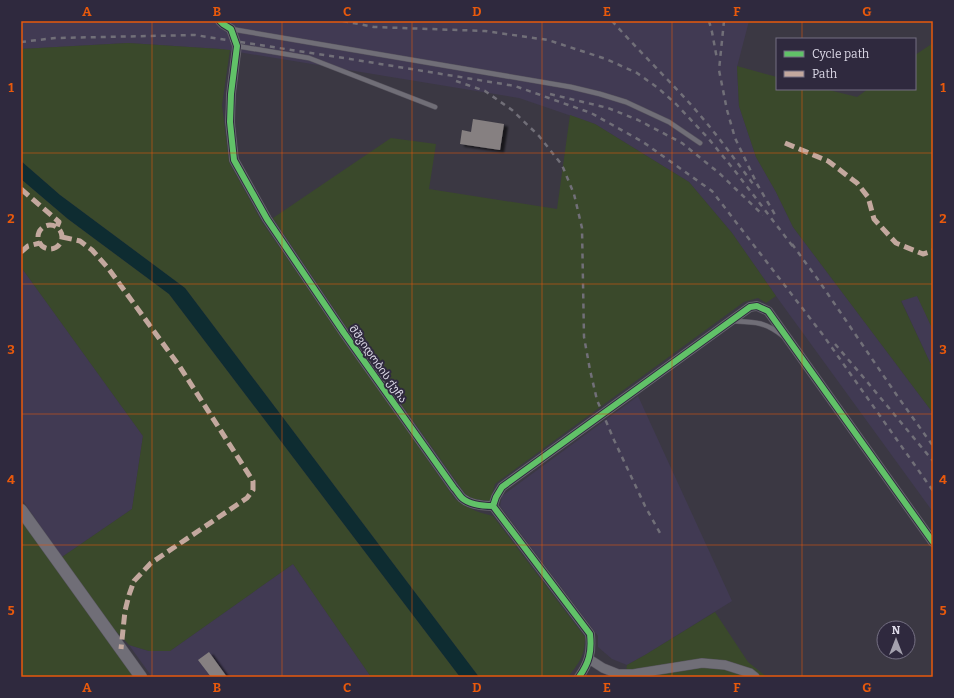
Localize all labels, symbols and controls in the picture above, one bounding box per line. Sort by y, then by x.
text: A [82,4,92,19]
text: B [213,4,221,19]
text: C [343,4,351,19]
text: D [472,4,482,19]
text: E [603,4,611,19]
text: F [733,4,741,19]
text: G [862,4,872,19]
legend [776,38,916,90]
text: Cycle path [812,47,870,61]
text: Path [812,67,838,81]
text: 1 [8,80,14,95]
text: 1 [940,80,946,95]
text: 2 [7,211,15,226]
text: 2 [939,211,947,226]
street label: მშვიდობის ქუჩა [346,323,410,405]
text: 3 [7,342,15,357]
text: 3 [939,342,947,357]
text: 4 [7,472,15,487]
text: 4 [939,472,947,487]
text: 5 [7,603,15,618]
text: 5 [939,603,947,618]
north arrow [876,620,916,660]
text: N [892,624,901,637]
text: A [82,680,92,695]
text: B [213,680,221,695]
text: C [343,680,351,695]
text: D [472,680,482,695]
text: E [603,680,611,695]
text: F [733,680,741,695]
text: G [862,680,872,695]

